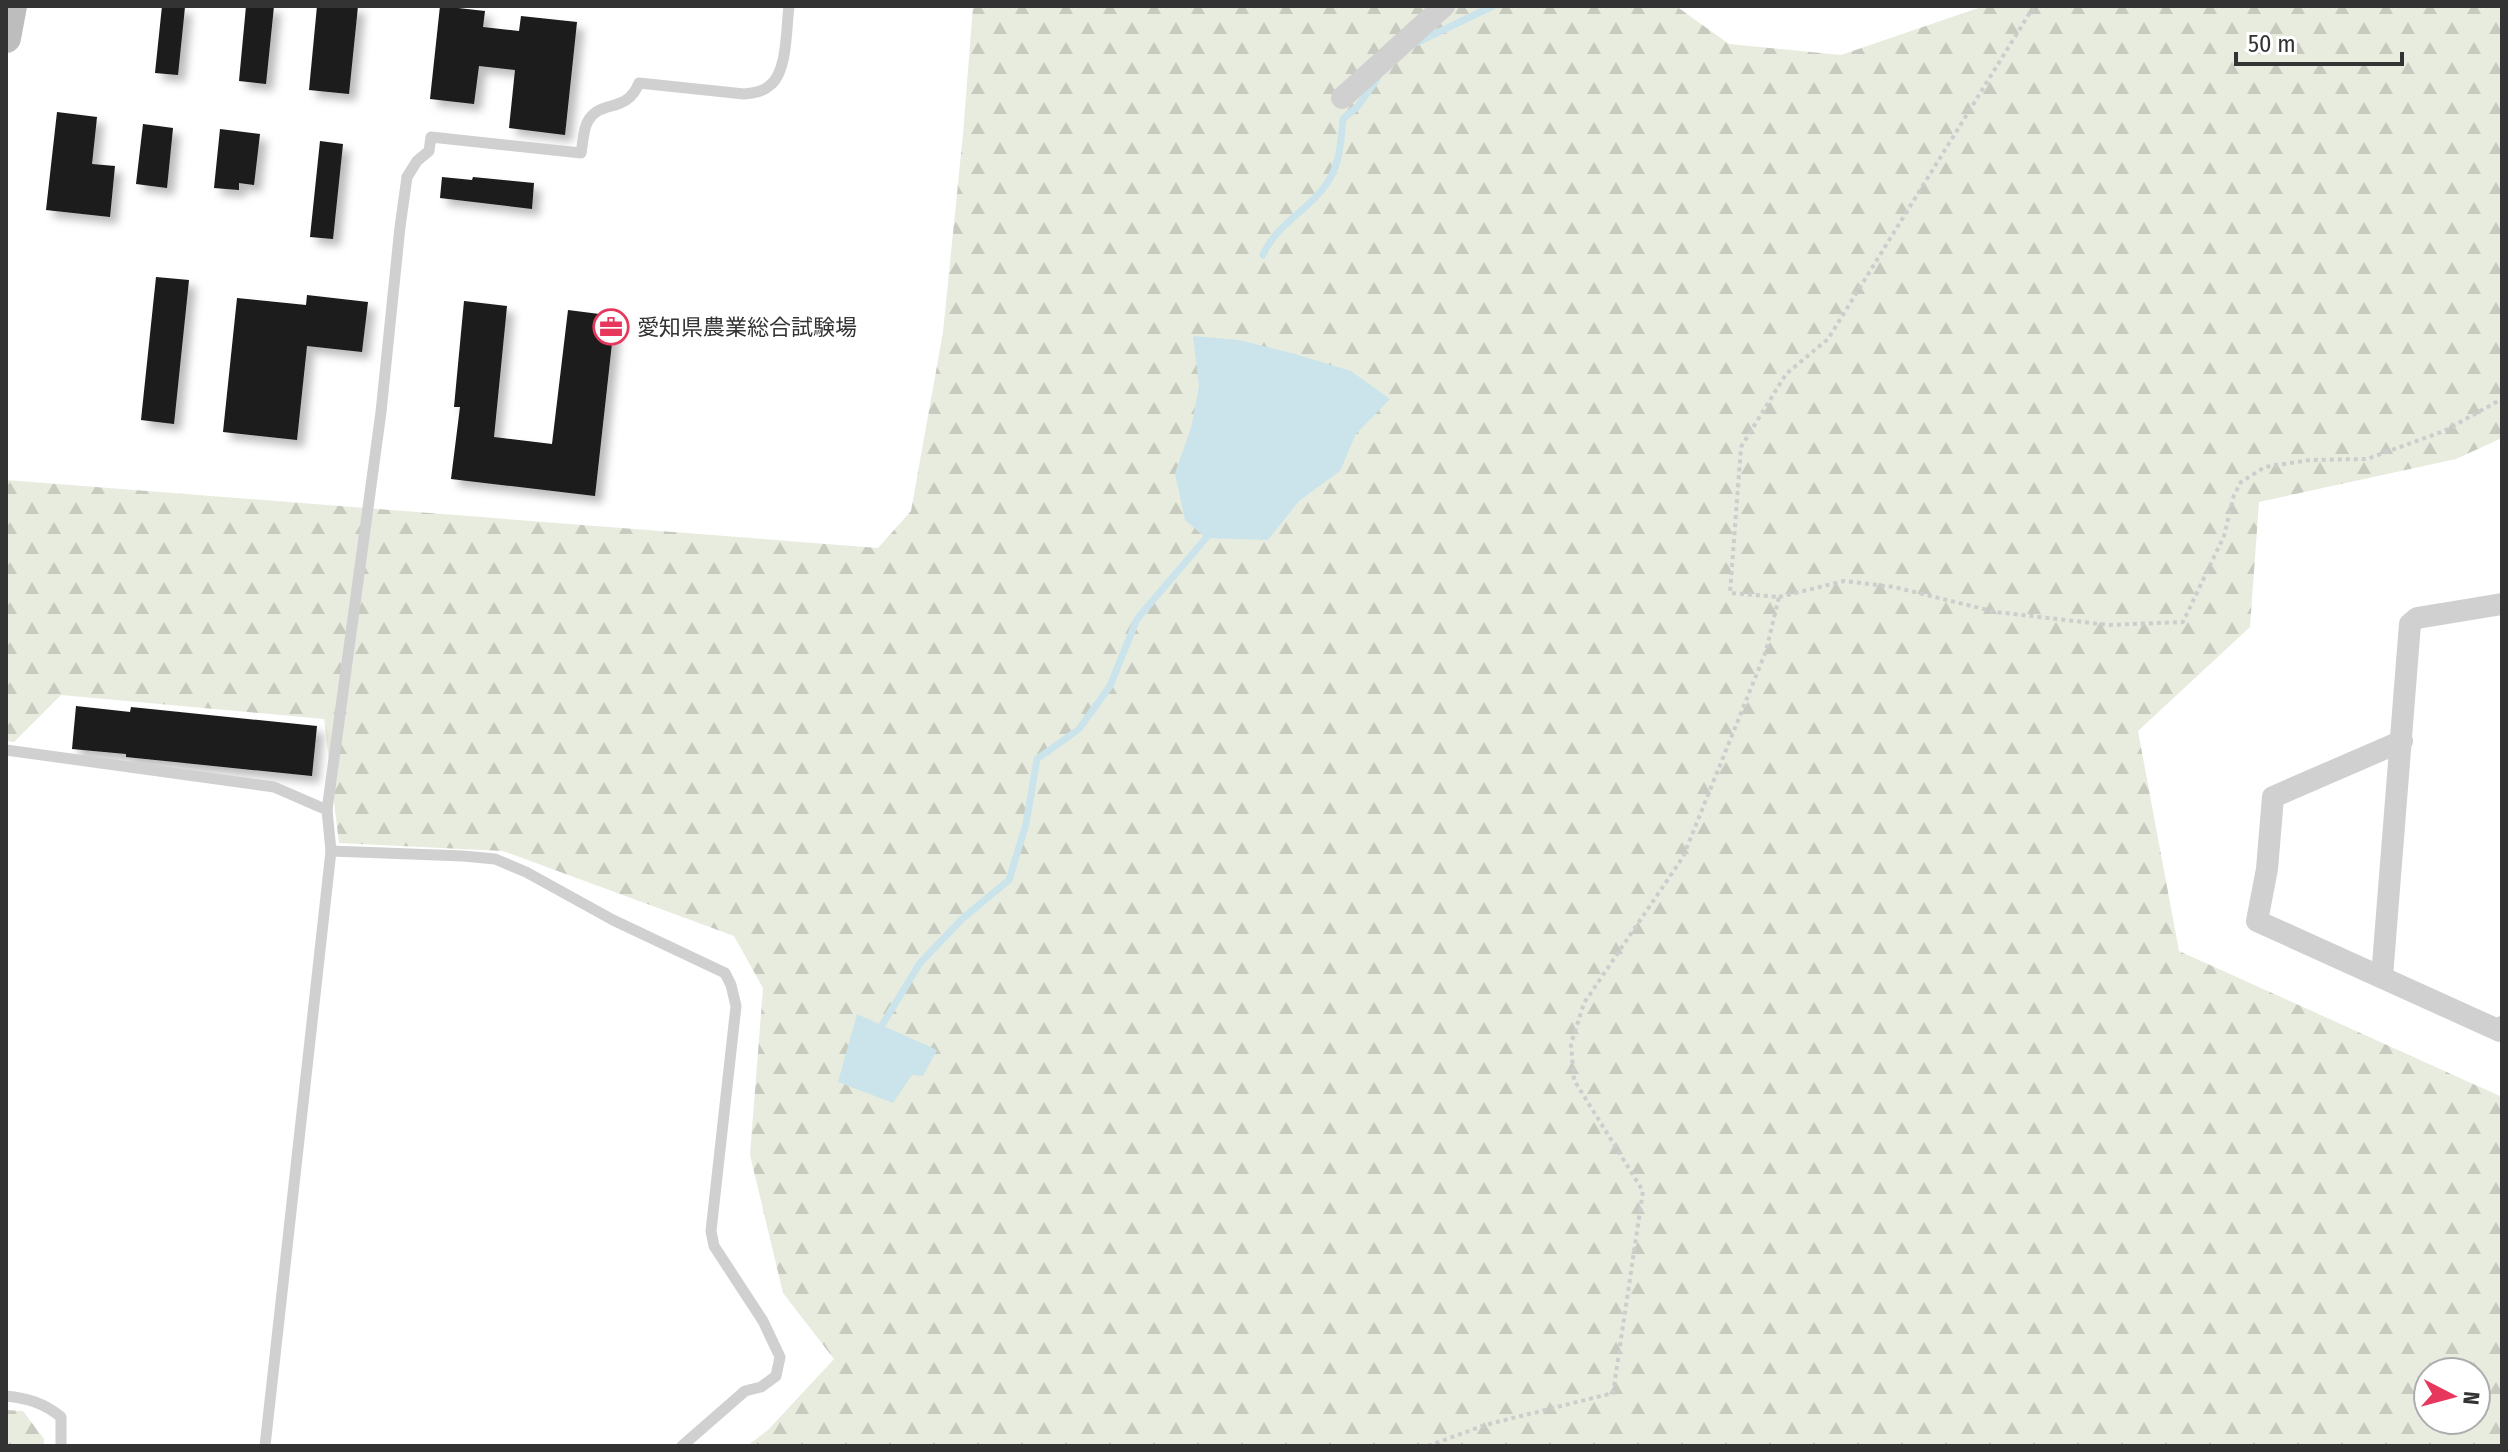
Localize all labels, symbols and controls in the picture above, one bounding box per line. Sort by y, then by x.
scale bar [2236,16,2402,66]
text: 50 m [2248,30,2296,58]
office icon: 愛知県農業総合試験場 [592,308,630,346]
place label: 愛知県農業総合試験場 [637,314,857,341]
north arrow [2412,1356,2492,1436]
text: N [2457,1390,2486,1406]

